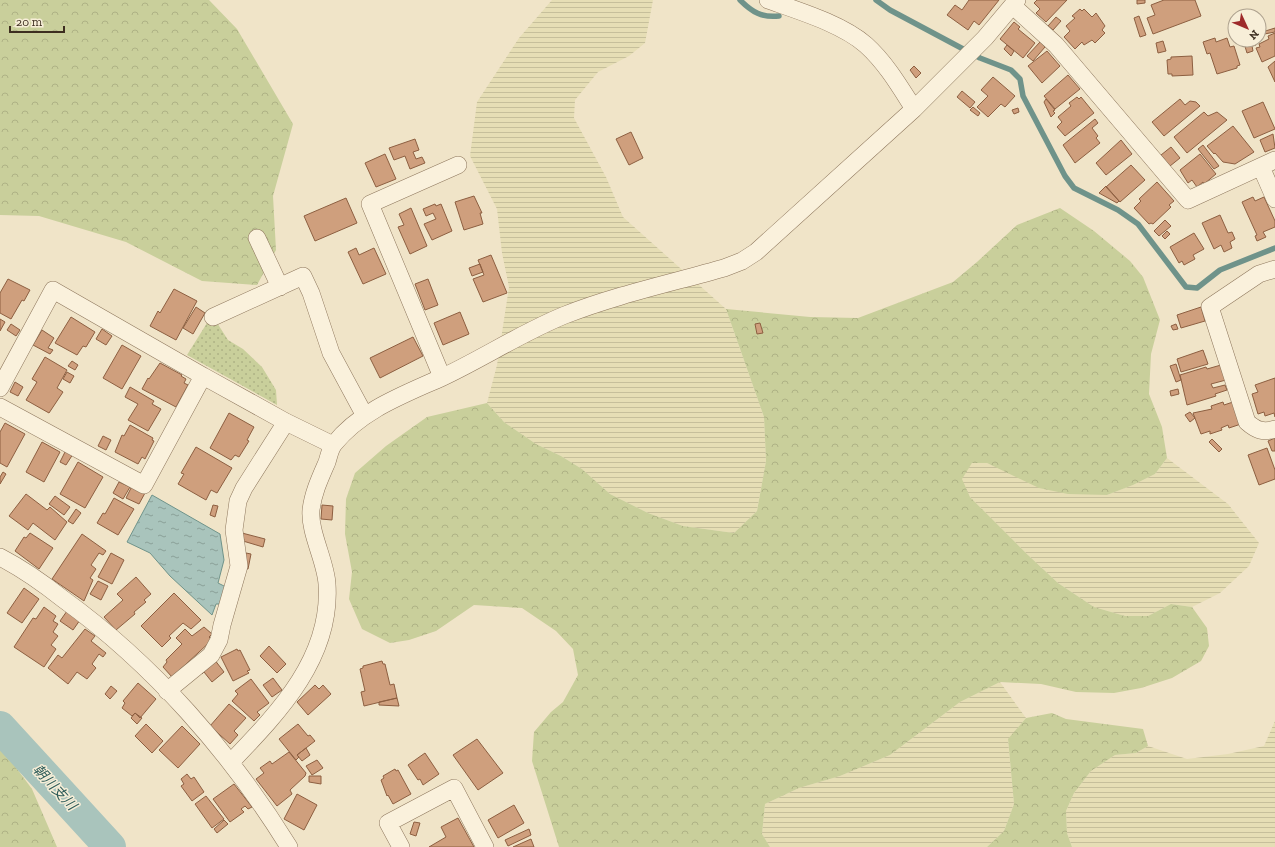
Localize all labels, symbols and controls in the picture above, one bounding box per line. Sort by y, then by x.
scale bar [10,8,64,34]
north arrow [1227,8,1267,48]
text: 20 m [16,15,43,29]
text: N [1246,27,1261,43]
water label: 朝川支川 [29,761,81,815]

